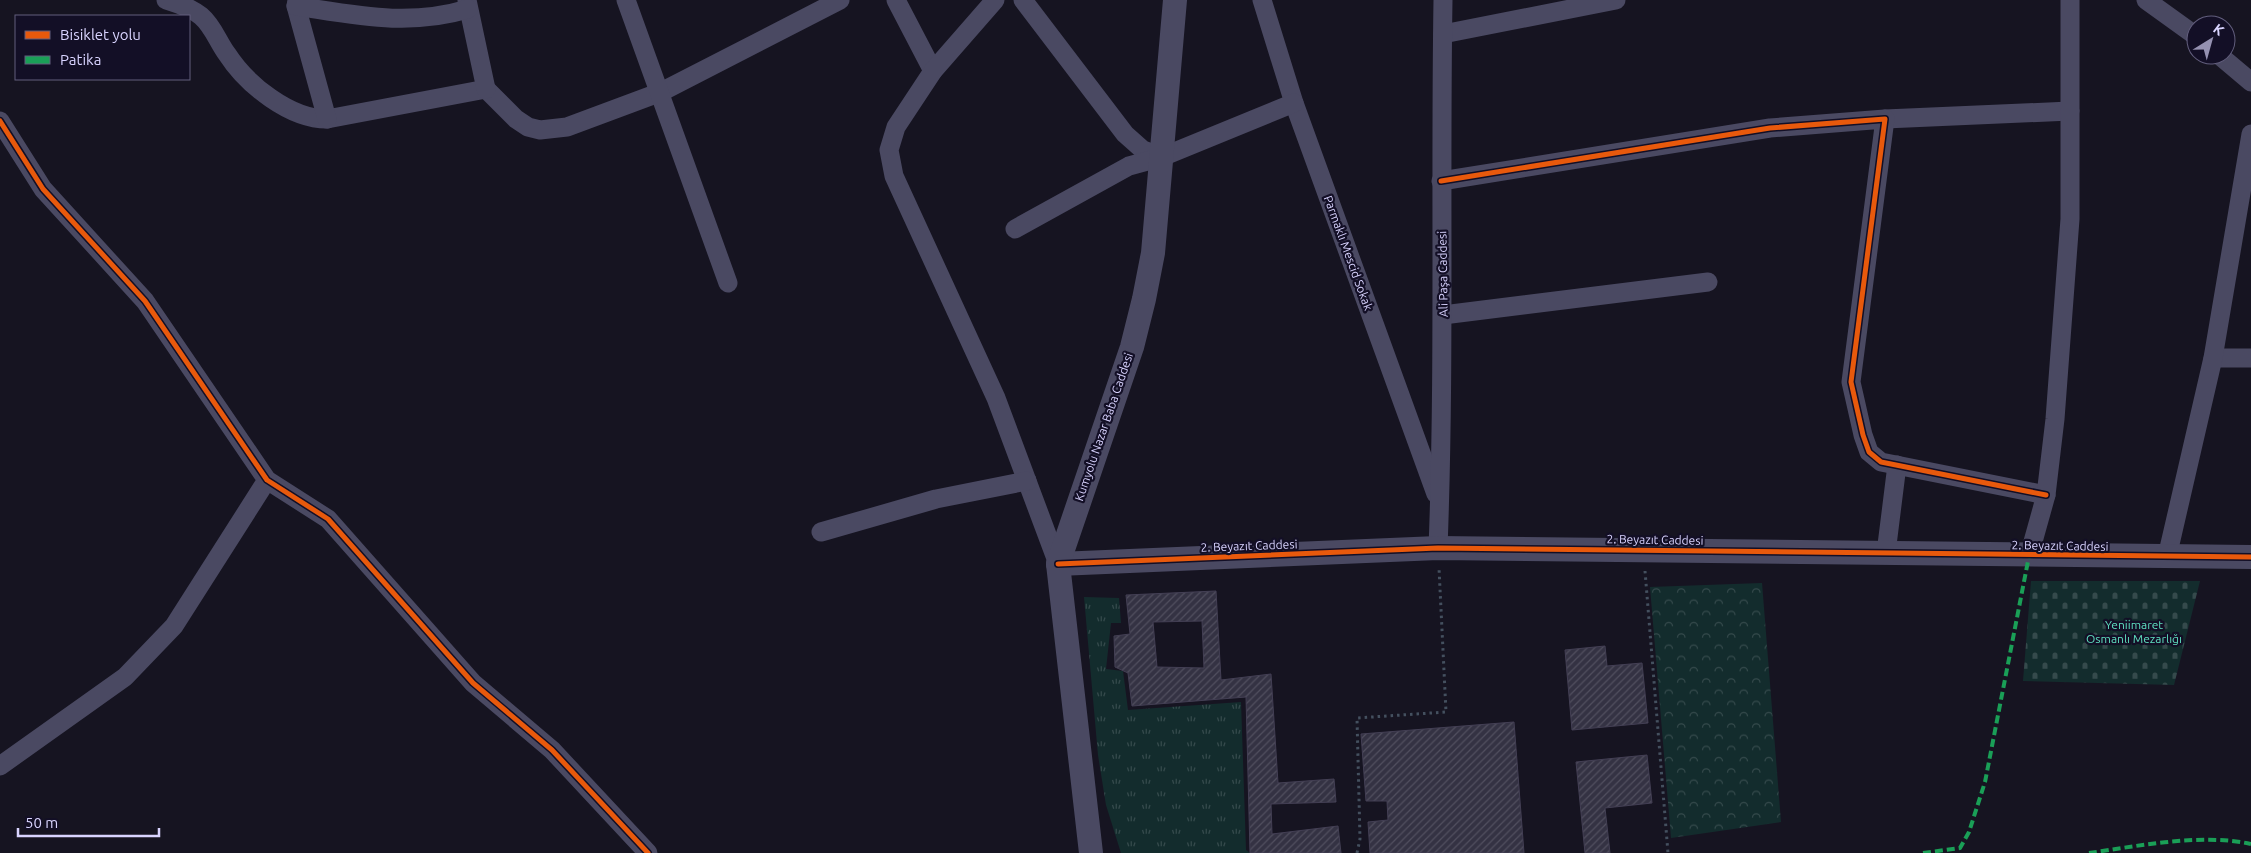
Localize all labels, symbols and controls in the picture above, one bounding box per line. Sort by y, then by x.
legend [15,15,190,80]
north arrow [2186,15,2236,65]
text: K [2210,20,2228,39]
text: Bisiklet yolu [60,26,141,43]
text: Patika [60,51,101,68]
street label: Parmaklı Mescid Sokak [1322,194,1375,312]
street label: Ali Paşa Caddesi [1435,231,1450,317]
street label: Kumyolu Nazar Baba Caddesi [1072,351,1135,503]
street label: 2. Beyazıt Caddesi [1606,532,1704,547]
street label: 2. Beyazıt Caddesi [1200,537,1298,554]
street label: 2. Beyazıt Caddesi [2011,538,2109,553]
park label: Yeniimaret Osmanlı Mezarlığı [2086,618,2182,645]
scale bar [18,806,159,838]
text: 50 m [25,814,58,831]

